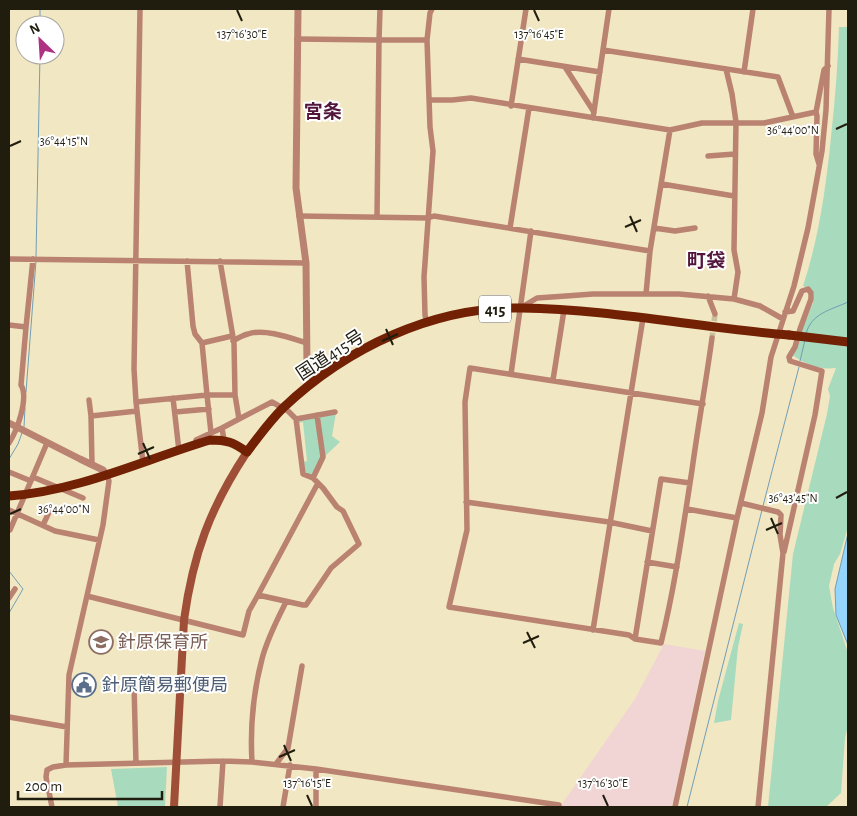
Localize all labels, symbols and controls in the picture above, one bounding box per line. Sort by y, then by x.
north arrow [15,15,65,65]
text: N [28,21,42,38]
text: 137°16'30"E [217,28,267,40]
text: 137°16'45"E [514,28,564,40]
district label: 宮条 [304,101,342,122]
text: 36°44'00"N [767,124,819,136]
text: 36°44'15"N [40,135,88,147]
district label: 町袋 [687,250,725,271]
road number: 415 [479,296,511,322]
street label: 国道415号 [293,326,367,384]
text: 36°43'45"N [768,492,818,504]
text: 36°44'00"N [38,503,90,515]
school or university icon: 針原保育所 [88,629,114,655]
place label: 針原保育所 [118,633,208,652]
public building icon: 針原簡易郵便局 [71,672,97,698]
place label: 針原簡易郵便局 [102,675,228,695]
scale bar [18,768,161,800]
text: 137°16'15"E [283,777,331,789]
text: 137°16'30"E [578,777,628,789]
text: 200 m [25,779,62,794]

